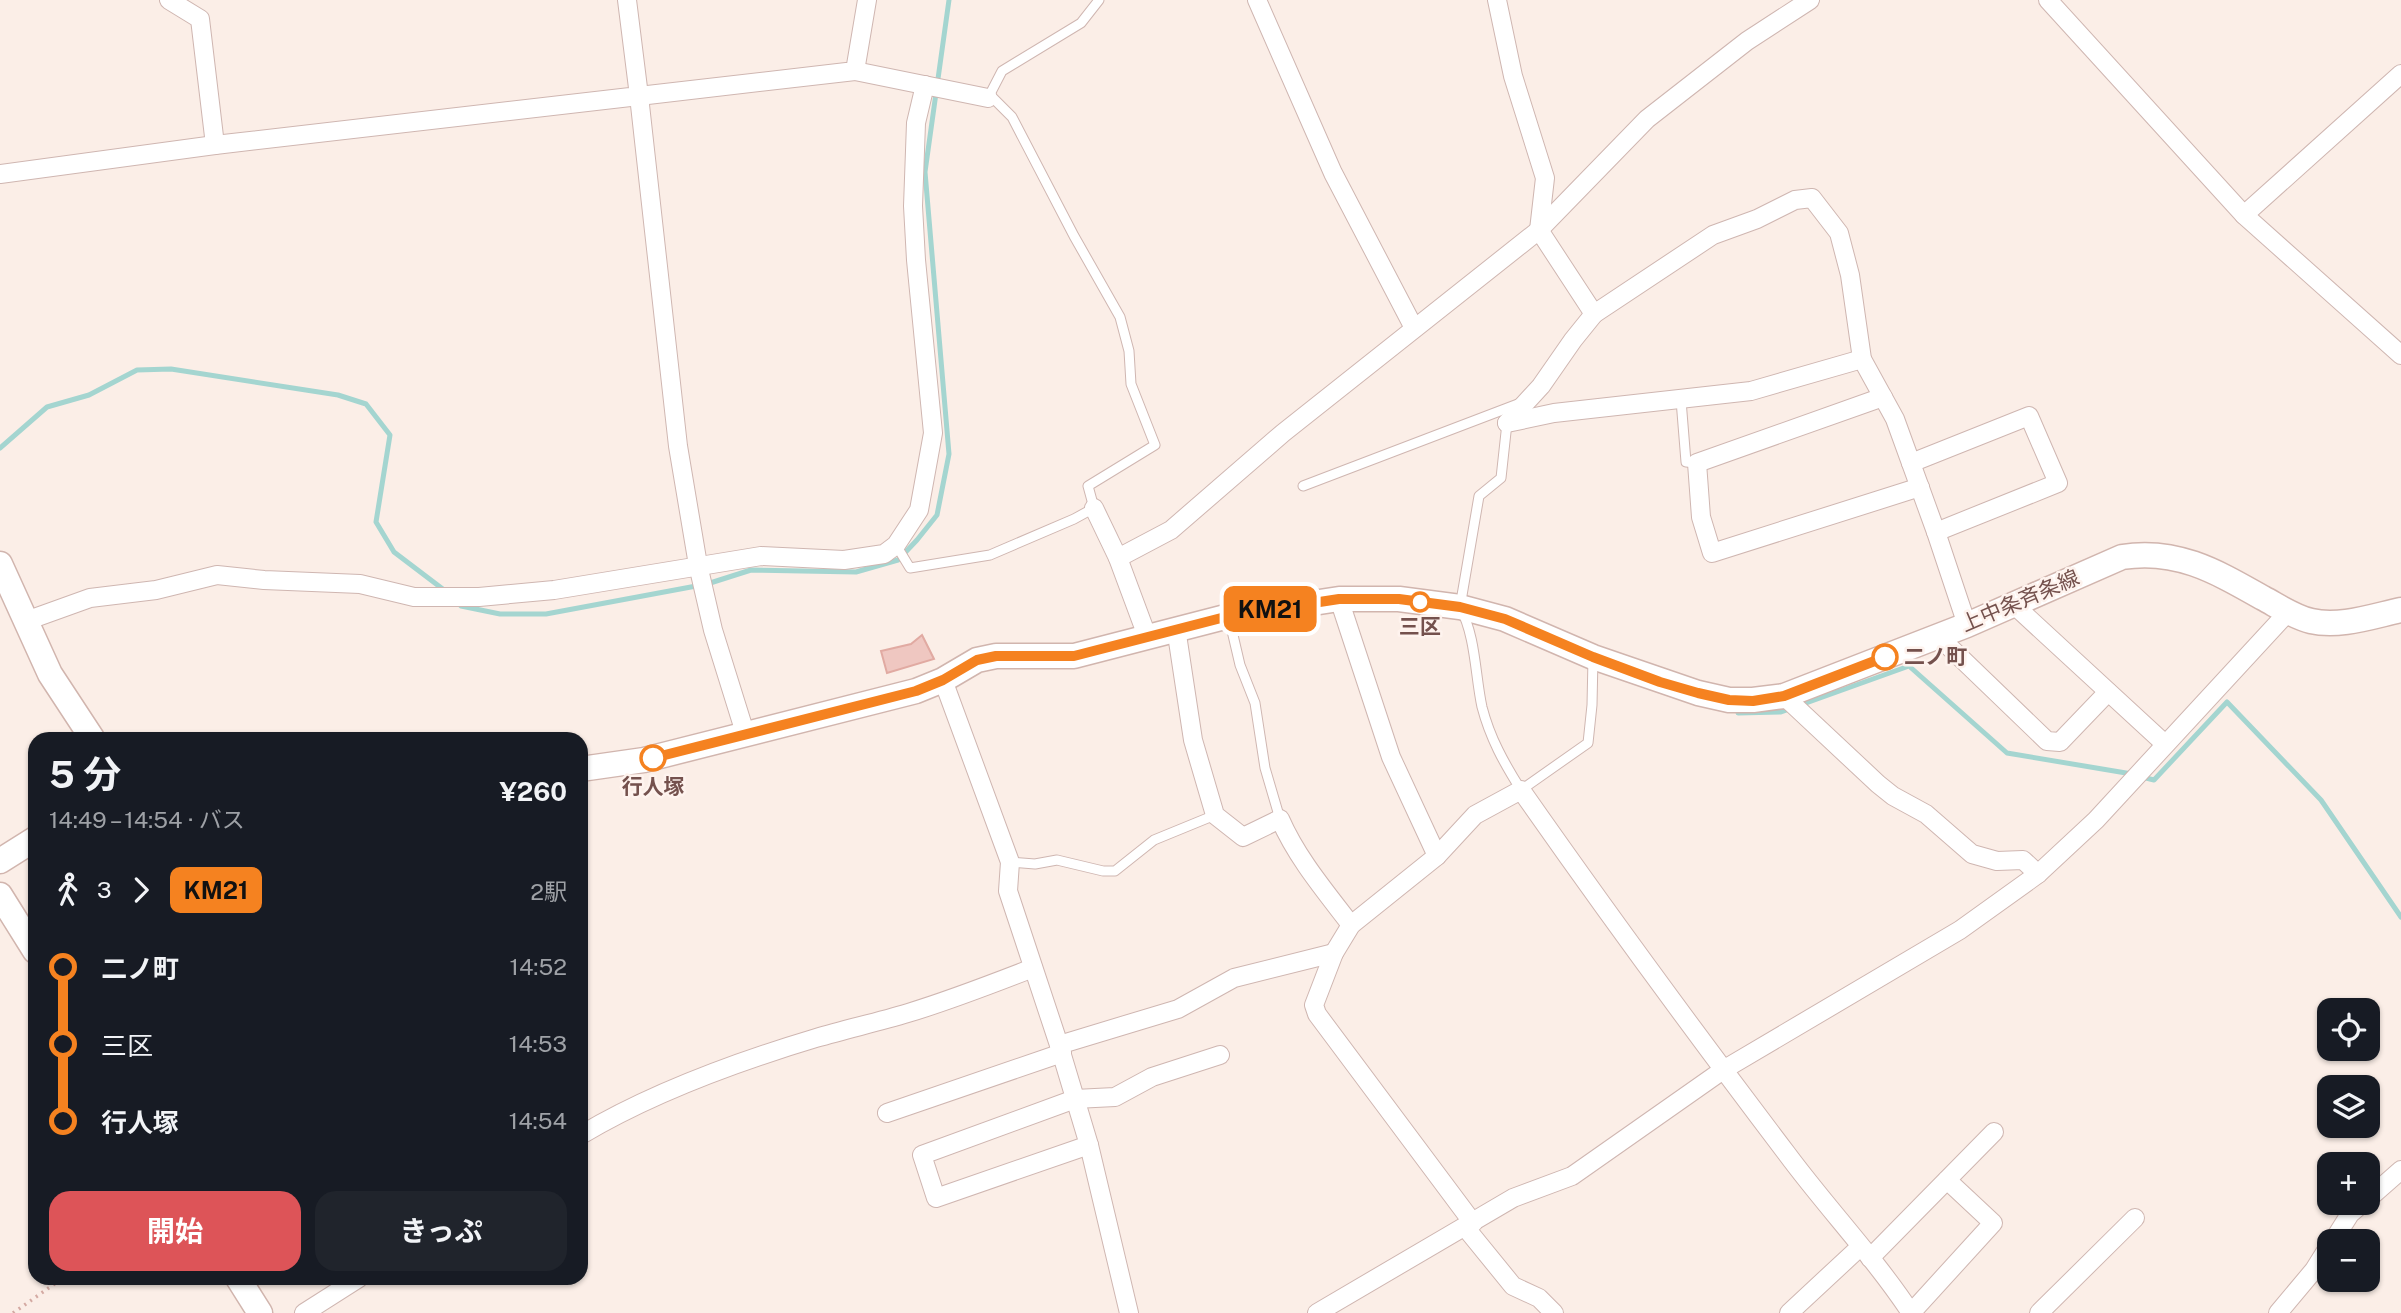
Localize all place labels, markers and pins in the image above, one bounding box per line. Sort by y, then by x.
marker: 三区 [1410,592,1430,612]
place label: 三区 [1399,614,1441,639]
marker: 二ノ町 [1872,644,1898,670]
place label: 二ノ町 [1904,644,1967,669]
marker: 行人塚 [640,745,666,771]
place label: 行人塚 [622,774,685,799]

